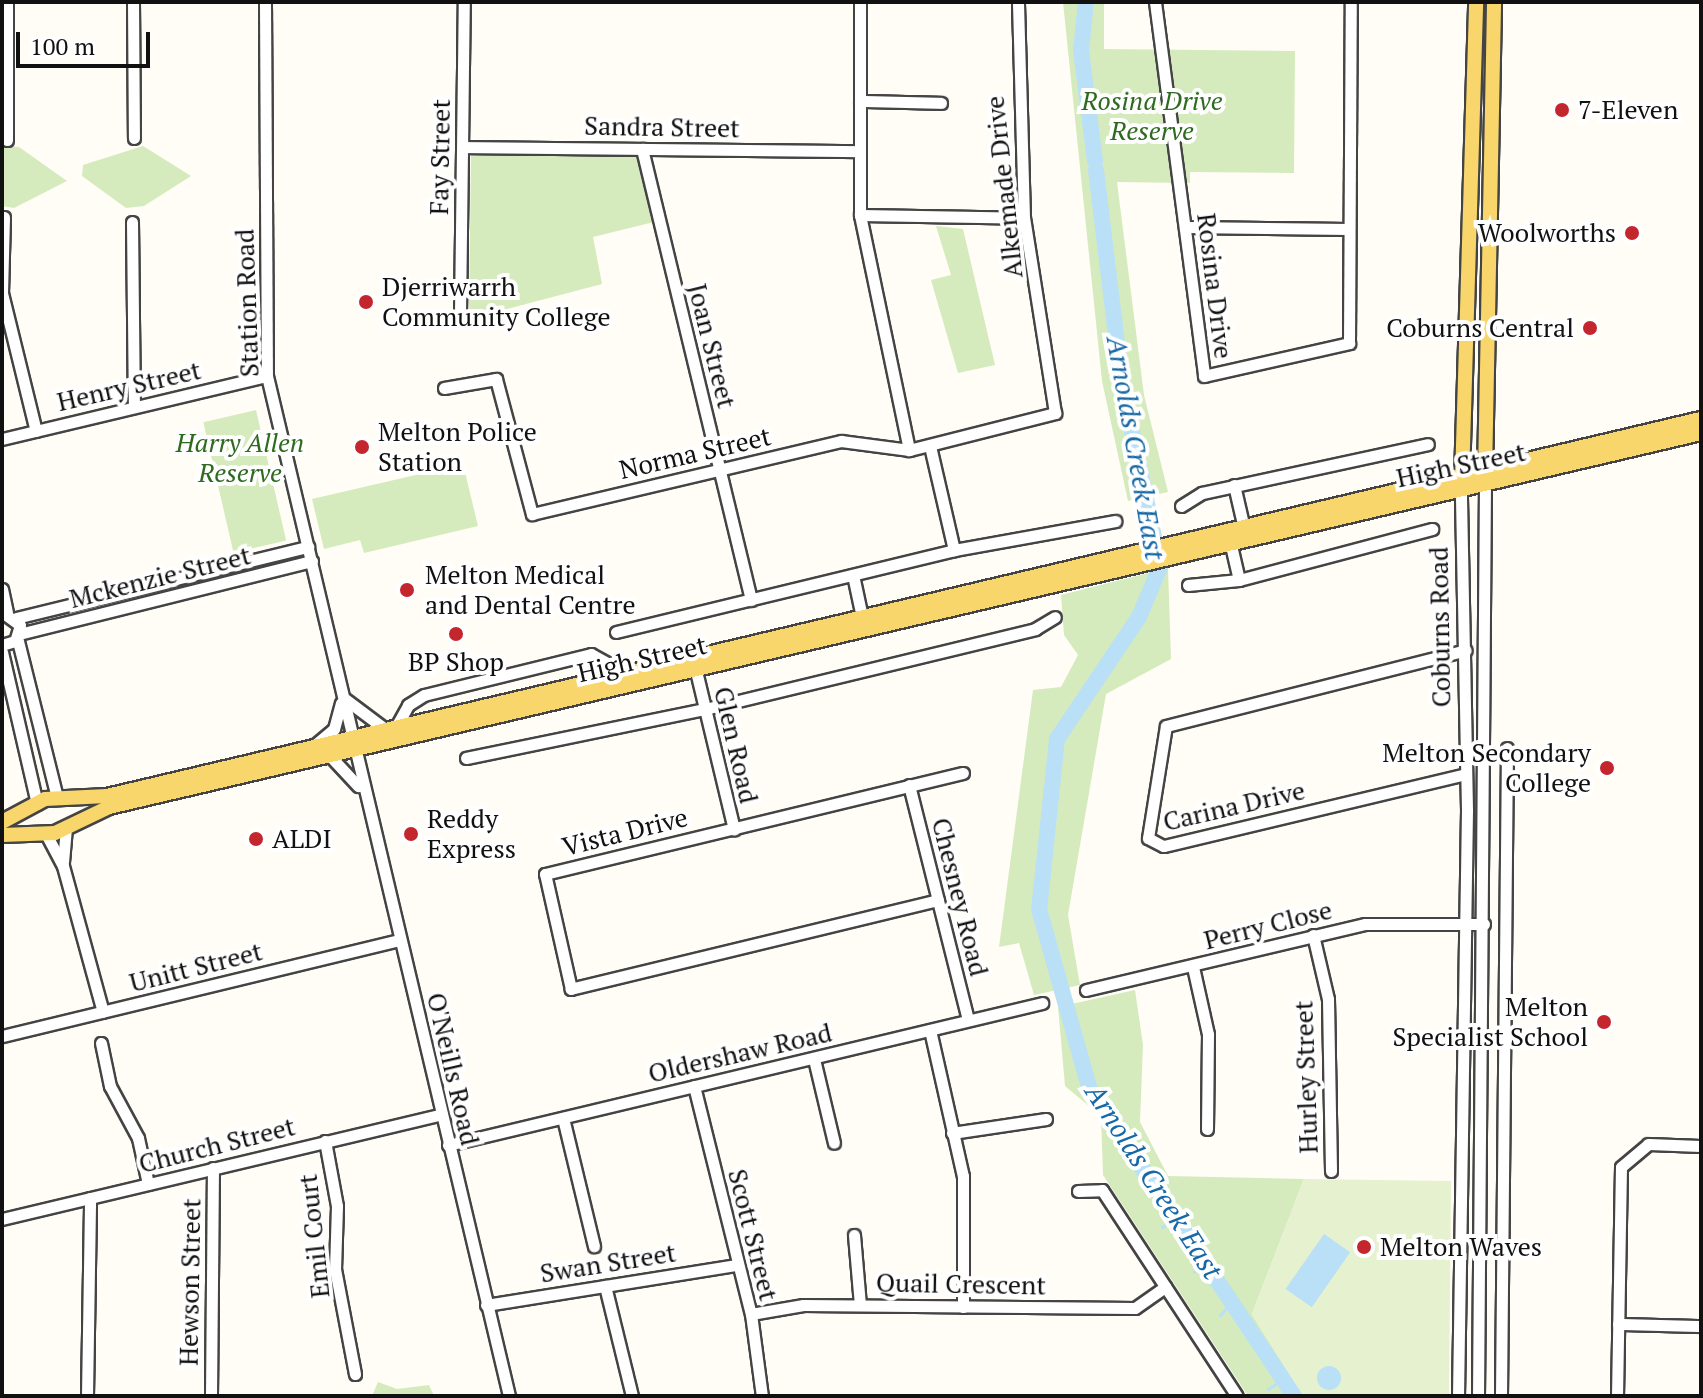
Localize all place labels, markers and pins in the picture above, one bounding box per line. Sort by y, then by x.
place label: 7-Eleven [1578,94,1678,126]
marker: 7-Eleven [1553,101,1571,119]
place label: Woolworths [1478,217,1616,249]
marker: Woolworths [1623,224,1641,242]
place label: Djerriwarrh Community College [382,271,611,332]
marker: Djerriwarrh Community College [357,293,375,311]
place label: Coburns Central [1386,312,1574,344]
marker: Coburns Central [1581,319,1599,337]
place label: Melton Police Station [378,416,537,478]
marker: Melton Police Station [353,438,371,456]
place label: Melton Medical and Dental Centre [425,559,636,620]
marker: Melton Medical and Dental Centre [396,579,418,601]
marker: BP Shop [447,625,465,643]
place label: BP Shop [408,646,504,678]
place label: Melton Secondary College [1382,737,1591,798]
marker: Melton Secondary College [1598,759,1616,777]
place label: Reddy Express [427,803,516,864]
place label: ALDI [272,823,332,855]
marker: Reddy Express [402,825,420,843]
marker: ALDI [247,830,265,848]
place label: Melton Specialist School [1392,991,1588,1052]
marker: Melton Specialist School [1595,1013,1613,1031]
place label: Melton Waves [1380,1231,1542,1263]
marker: Melton Waves [1355,1238,1373,1256]

